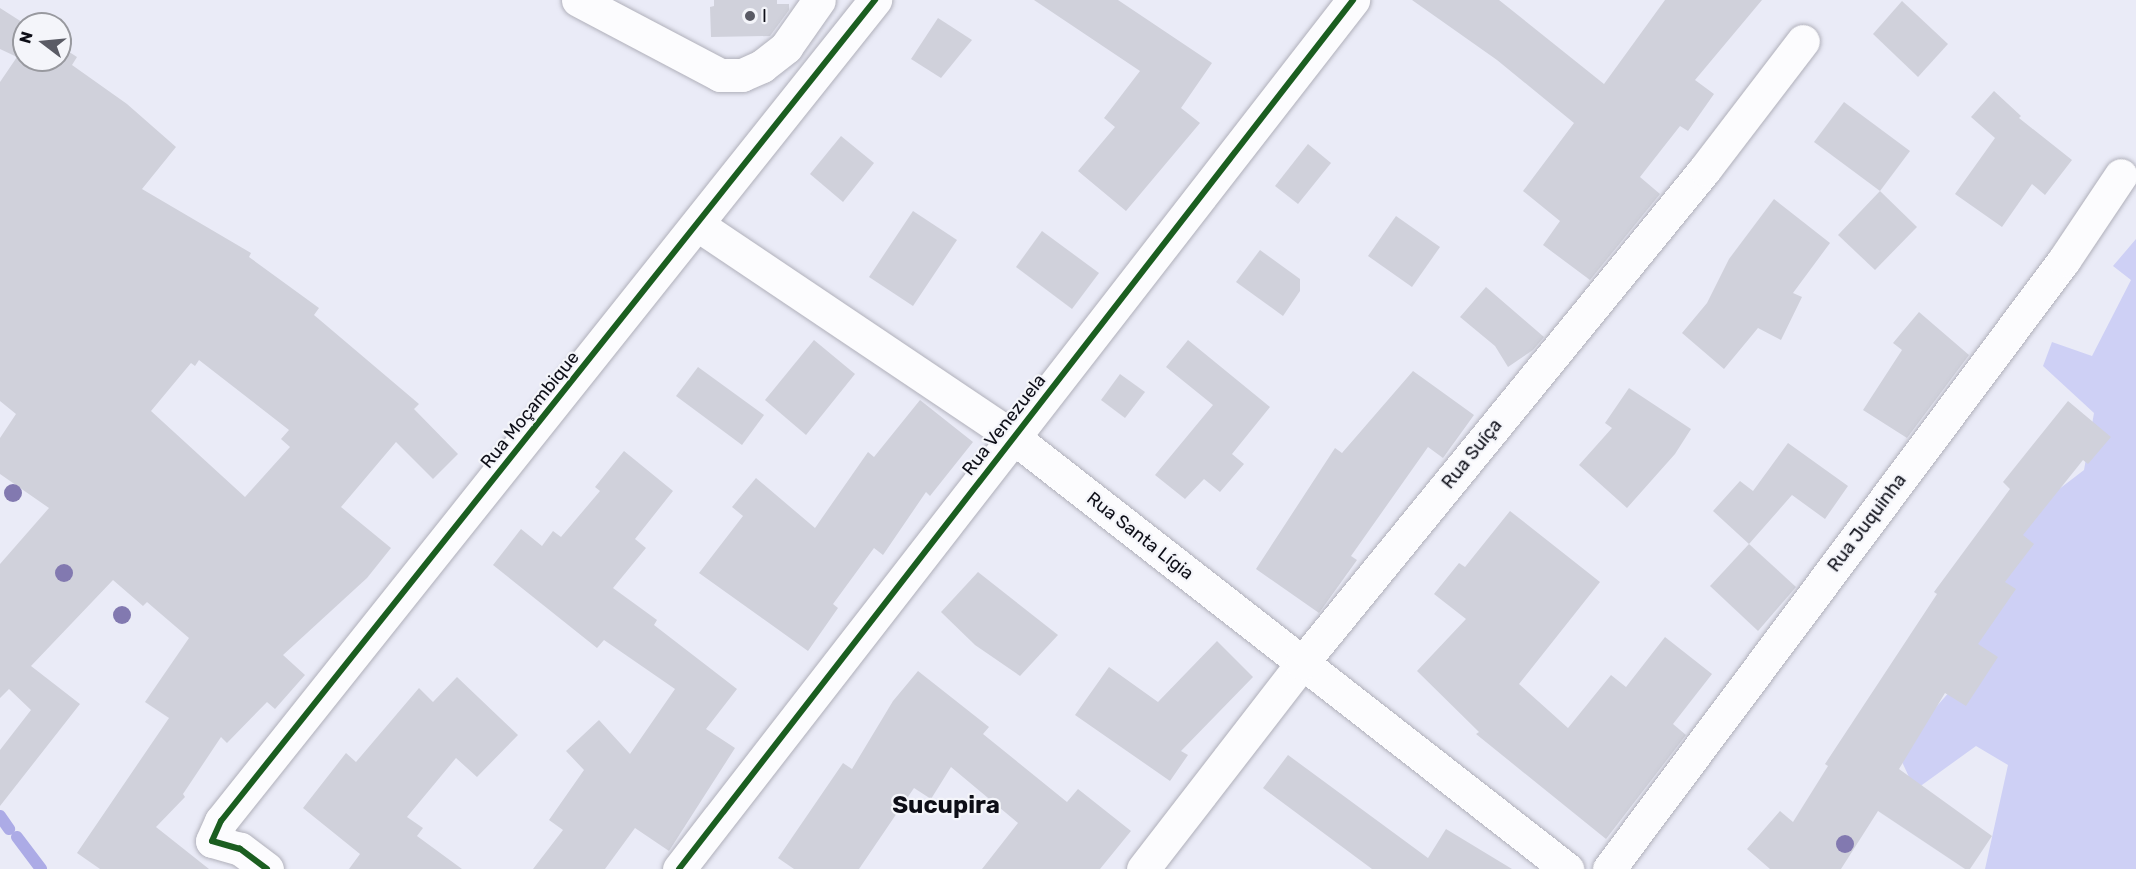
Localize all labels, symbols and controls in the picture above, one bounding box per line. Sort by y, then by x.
place label: I [762,5,767,27]
marker: I [743,9,757,23]
north arrow [12,12,72,72]
text: N [15,29,37,46]
street label: Rua Moçambique [476,347,584,473]
street label: Rua Venezuela [958,370,1050,480]
street label: Rua Suíça [1437,415,1507,493]
street label: Rua Juquinha [1823,470,1911,576]
street label: Rua Santa Lígia [1082,488,1198,584]
district label: Sucupira [892,792,1000,820]

